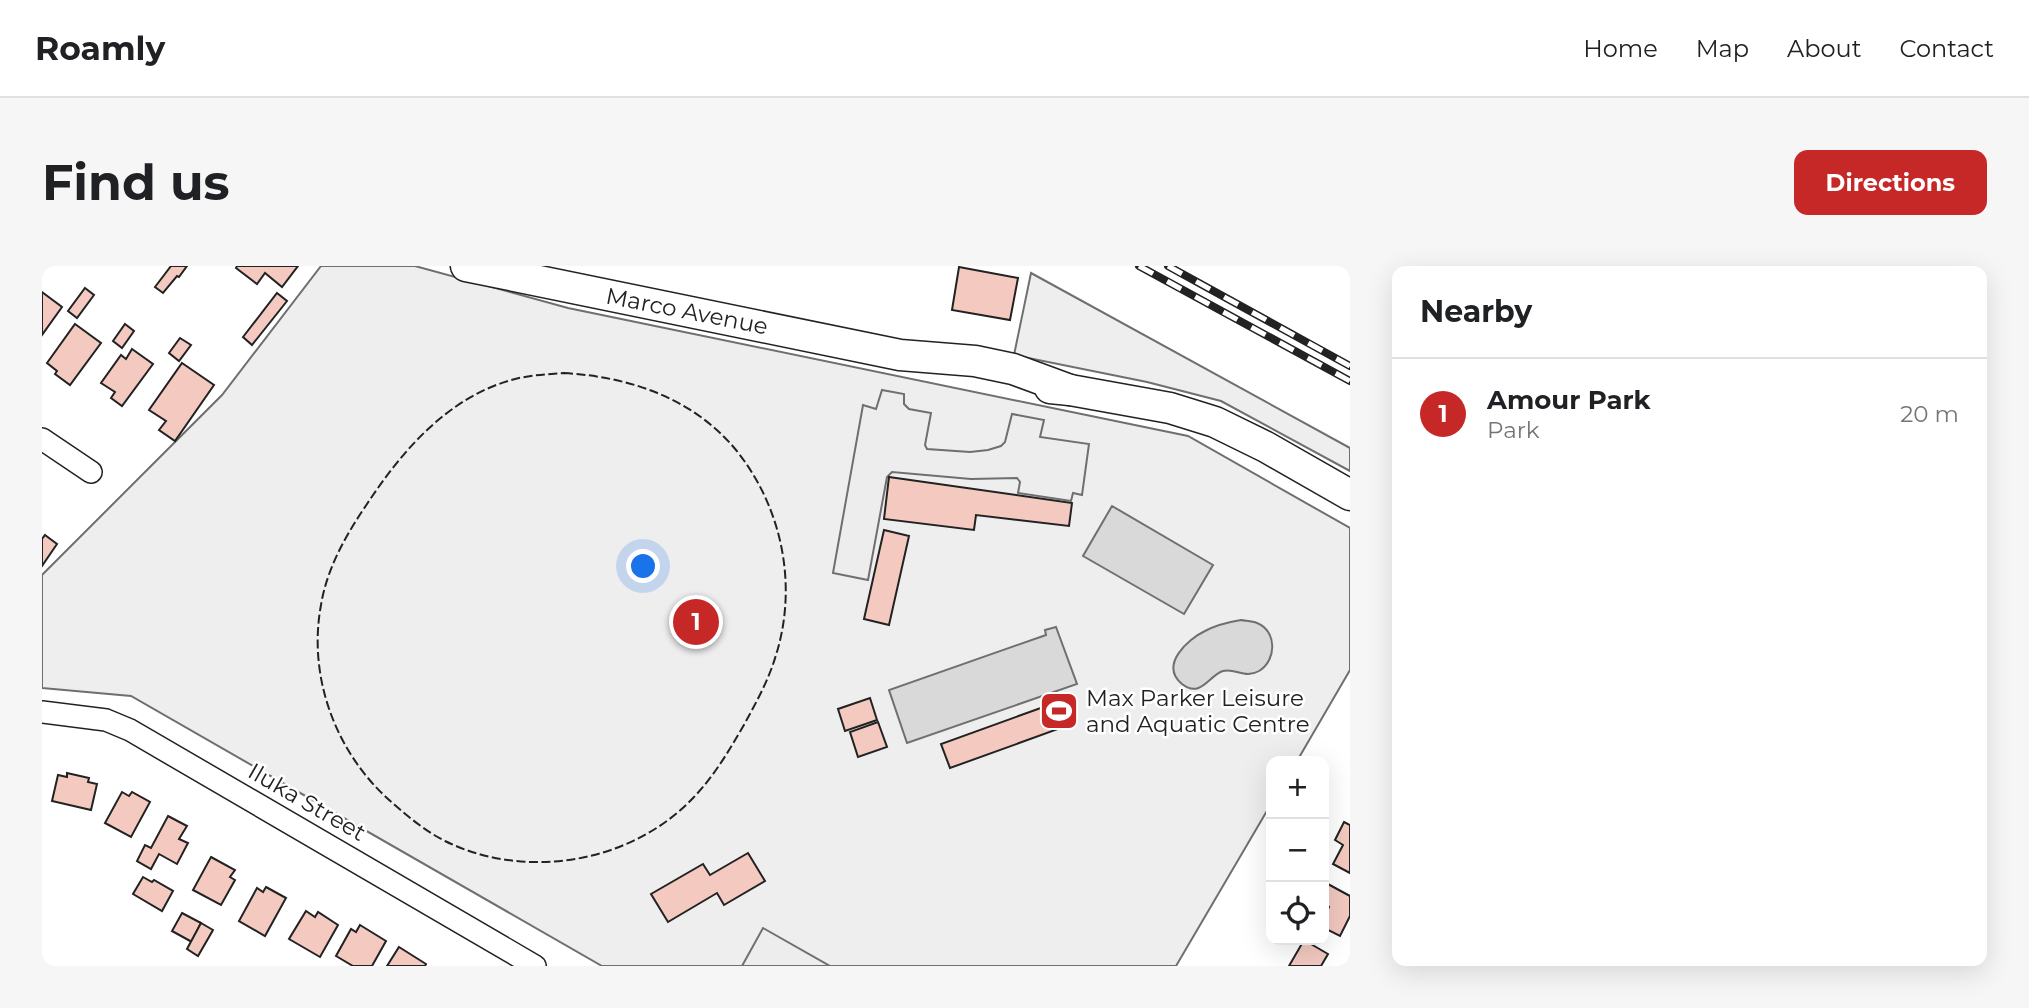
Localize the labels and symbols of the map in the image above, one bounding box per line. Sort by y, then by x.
street label: Marco Avenue [604,282,770,340]
your location [626,549,660,583]
pin: 1 [673,596,719,648]
place label: Max Parker Leisure and Aquatic Centre [1086,684,1310,738]
sports icon: Max Parker Leisure and Aquatic Centre [1038,690,1080,732]
street label: Iluka Street [243,757,371,847]

